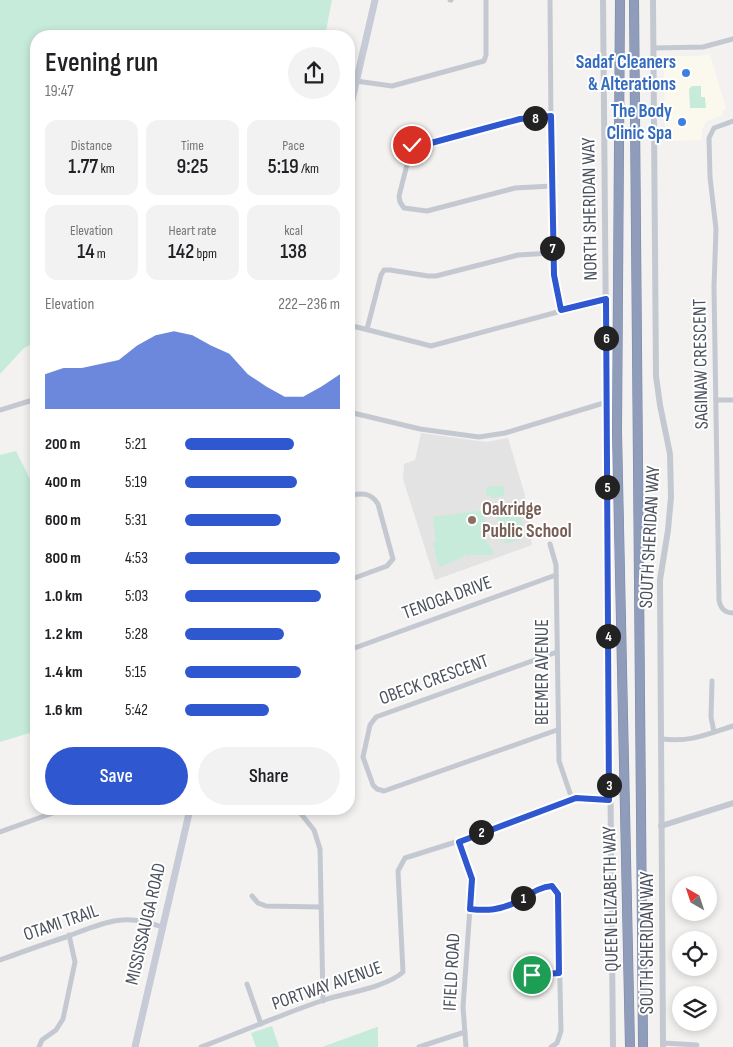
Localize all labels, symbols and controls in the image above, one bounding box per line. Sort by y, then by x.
text: Evening run [45,46,158,79]
button: share [288,47,340,99]
place label: Sadaf Cleaners & Alterations [576,51,676,96]
marker: Sadaf Cleaners & Alterations [680,67,692,79]
text: 19:47 [45,82,74,101]
place label: The Body Clinic Spa [606,100,672,145]
pin: 8 [522,106,548,130]
text: 8 [532,110,539,127]
marker: The Body Clinic Spa [676,116,688,128]
pin [391,124,433,166]
icon: check [398,131,426,159]
text: Distance [71,137,112,154]
text: Time [181,137,204,154]
text: Pace [282,137,305,154]
street label: NORTH SHERIDAN WAY [577,137,603,281]
text: 1.77 [68,154,98,179]
text: 9:25 [177,154,208,179]
text: 5:19 [268,154,299,179]
text: km [98,160,115,177]
text: /km [299,160,319,177]
text: Elevation [70,222,113,239]
text: Heart rate [169,222,216,239]
text: kcal [284,222,303,239]
pin: 7 [540,236,564,260]
text: 14 [77,239,95,264]
text: 142 [168,239,194,264]
text: 138 [280,239,307,264]
text: 7 [549,240,556,257]
text: m [95,245,106,262]
text: bpm [194,245,217,262]
text: Elevation [45,295,94,314]
text: 222–236 m [278,295,340,314]
street label: SAGINAW CRESCENT [688,298,714,429]
pin: 6 [594,326,618,350]
text: 6 [603,330,610,347]
text: 200 m [45,435,80,454]
text: 5:21 [125,435,147,454]
street label: SOUTH SHERIDAN WAY [635,465,665,609]
text: 400 m [45,473,81,492]
text: 5:19 [125,473,147,492]
pin: 5 [594,474,620,500]
text: 5 [604,479,611,496]
place label: Oakridge Public School [482,498,572,543]
text: 600 m [45,511,81,530]
text: 5:31 [125,511,147,530]
marker: Oakridge Public School [466,514,478,526]
text: 800 m [45,549,81,568]
text: 4:53 [125,549,148,568]
street label: TENOGA DRIVE [399,571,495,625]
text: 1.0 km [45,587,82,606]
text: 5:03 [125,587,148,606]
street label: BEEMER AVENUE [531,619,554,725]
pin: 4 [596,624,620,648]
text: 1.2 km [45,625,83,644]
text: 5:28 [125,625,148,644]
text: 4 [605,628,612,645]
street label: OBECK CRESCENT [376,649,492,710]
text: 1.4 km [45,663,83,682]
text: 5:15 [125,663,146,682]
text: 1.6 km [45,701,82,720]
text: 5:42 [125,701,148,720]
button: Save [45,747,188,805]
button: Share [198,747,340,805]
pin: 3 [596,772,622,798]
text: 3 [606,777,613,794]
pin: 2 [468,820,494,844]
text: 2 [478,824,485,841]
street label: QUEEN ELIZABETH WAY [598,826,624,972]
street label: MISSISSAUGA ROAD [121,861,171,987]
street label: SOUTH SHERIDAN WAY [636,872,659,1014]
north arrow [672,876,718,921]
map controls [672,876,717,1031]
pin: 1 [510,886,536,910]
text: 1 [521,890,526,907]
street label: OTAMI TRAIL [21,899,101,947]
button: locate [672,931,717,976]
street label: IFIELD ROAD [438,933,466,1011]
pin [511,954,553,996]
street label: PORTWAY AVENUE [269,956,385,1016]
icon: arrive [518,961,546,989]
button: layers [672,986,717,1031]

